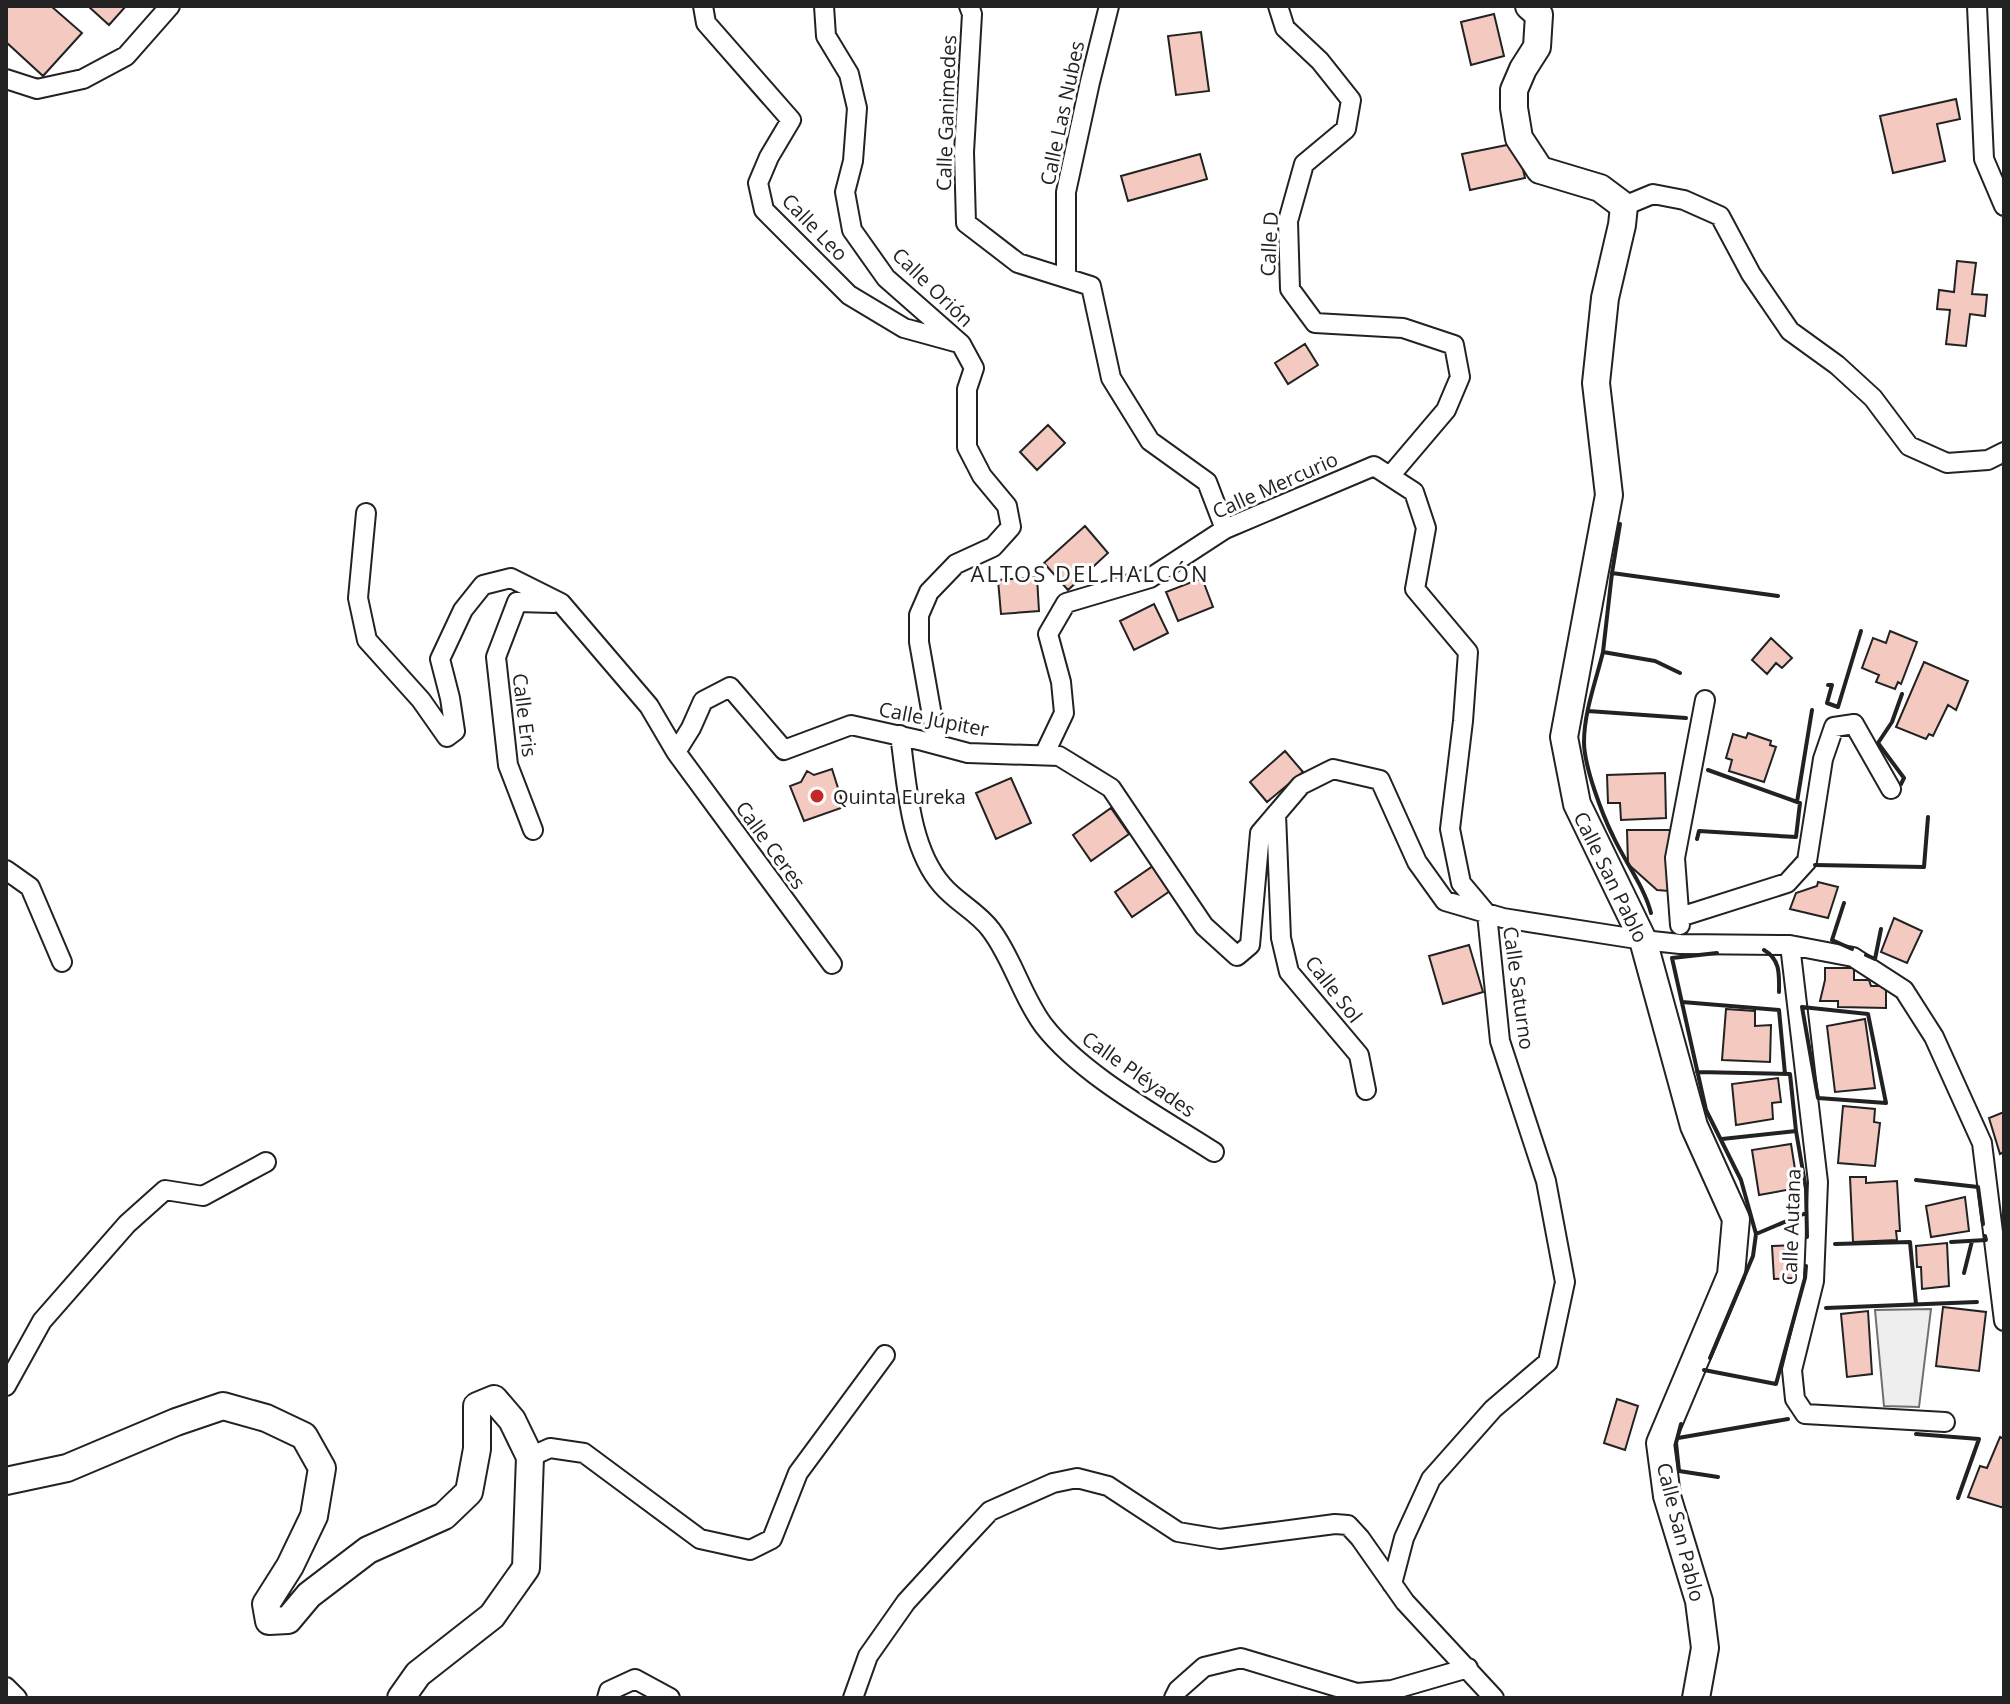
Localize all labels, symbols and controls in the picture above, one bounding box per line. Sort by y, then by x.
street label: Calle Ganimedes [930,35,962,191]
street label: Calle Las Nubes [1034,38,1090,188]
street label: Calle Leo [776,187,854,267]
street label: Calle D [1254,211,1284,277]
street label: Calle Orión [886,241,980,333]
street label: Calle Mercurio [1208,445,1342,525]
district label: ALTOS DEL HALCÓN [971,558,1209,588]
street label: Calle Eris [506,672,544,758]
street label: Calle Júpiter [877,695,991,743]
place label: Quinta Eureka [833,783,966,810]
marker: Quinta Eureka [808,787,826,805]
street label: Calle Ceres [730,795,812,895]
street label: Calle San Pablo [1568,807,1654,947]
street label: Calle Saturno [1497,925,1541,1051]
street label: Calle Sol [1299,950,1369,1028]
street label: Calle Pléyades [1077,1025,1201,1123]
street label: Calle Autana [1775,1168,1807,1286]
street label: Calle San Pablo [1651,1460,1711,1604]

